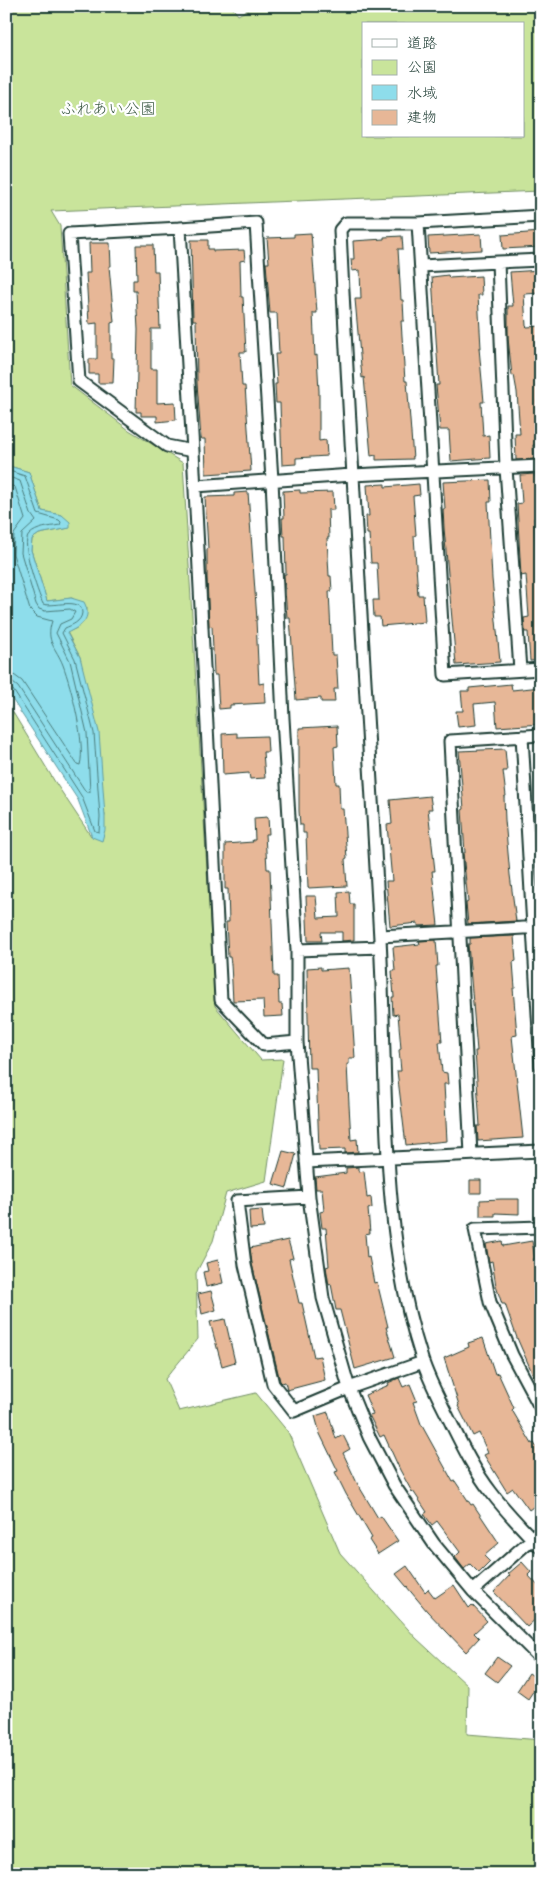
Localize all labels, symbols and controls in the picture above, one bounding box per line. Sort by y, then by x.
legend [362,22,524,138]
text: 道路 [407,34,437,54]
text: 公園 [407,58,437,78]
text: 水域 [407,84,437,104]
park label: ふれあい公園 [60,99,156,120]
text: 建物 [407,108,437,128]

